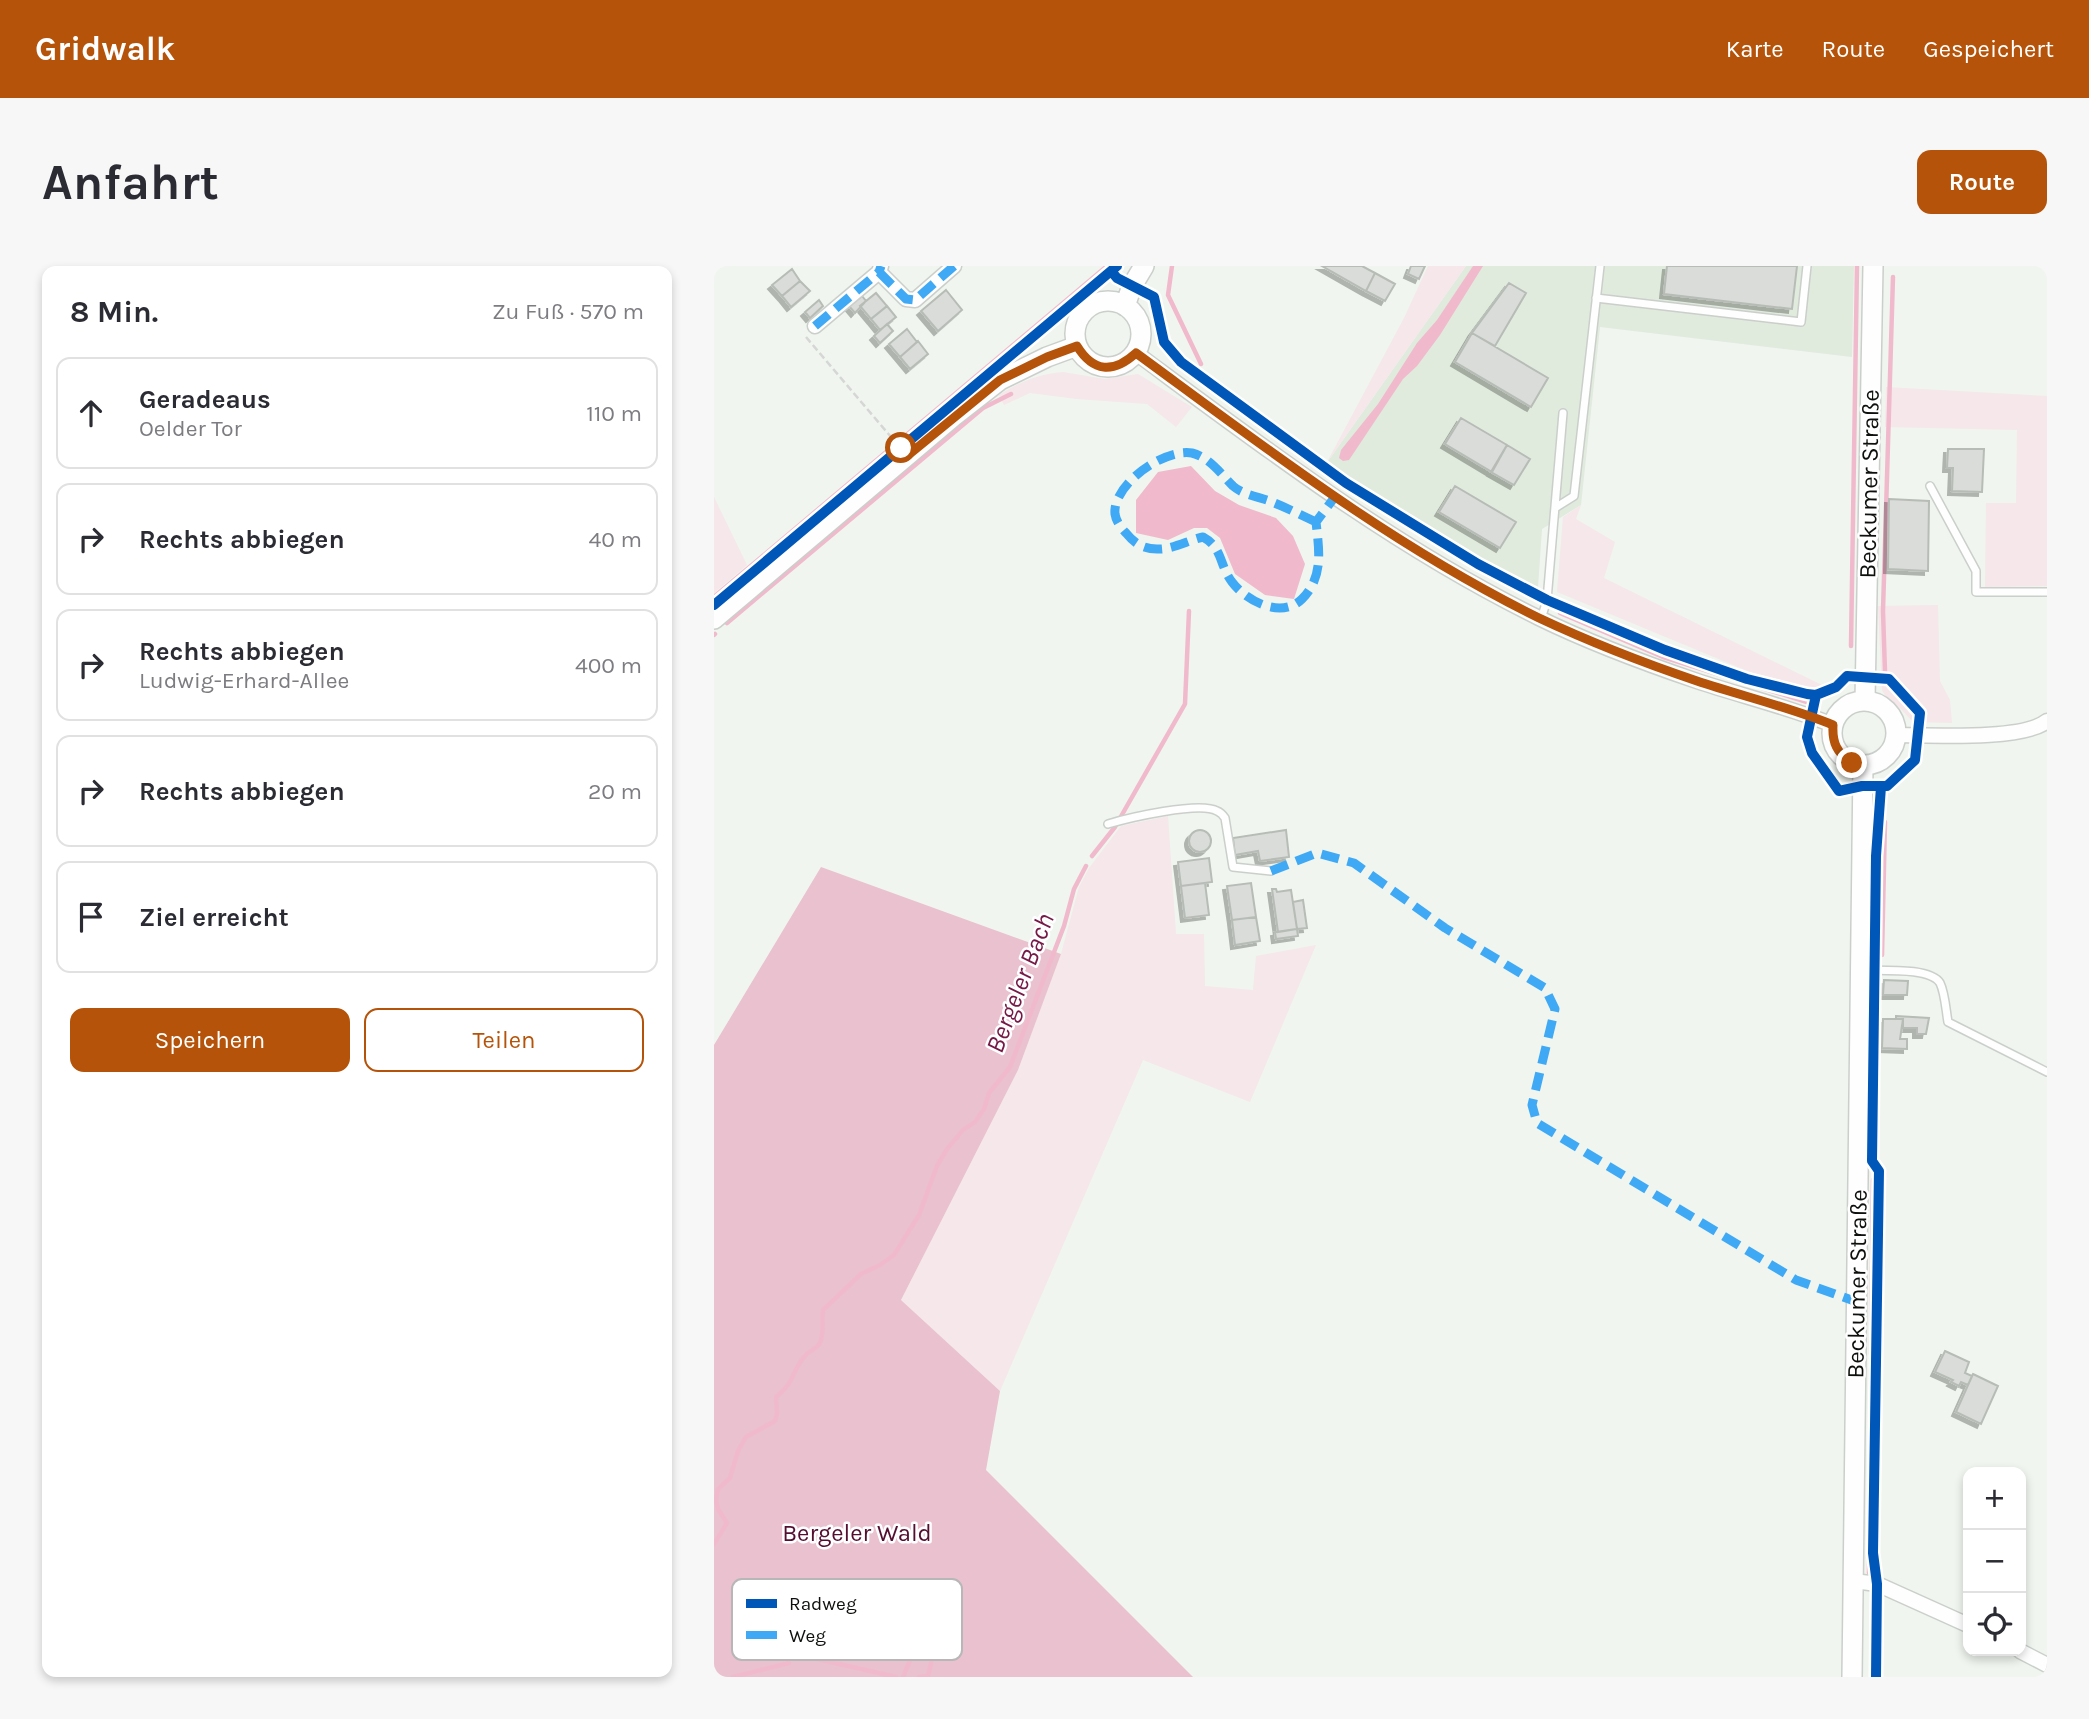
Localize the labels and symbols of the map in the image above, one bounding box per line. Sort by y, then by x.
street label: Beckumer Straße [1853,389,1885,579]
route start [885,432,916,463]
route end [1836,747,1867,778]
water label: Bergeler Bach [979,909,1061,1057]
street label: Beckumer Straße [1841,1189,1873,1379]
park label: Bergeler Wald [782,1519,932,1547]
legend [732,1579,962,1660]
text: Radweg [789,1593,857,1615]
text: Weg [789,1625,826,1647]

